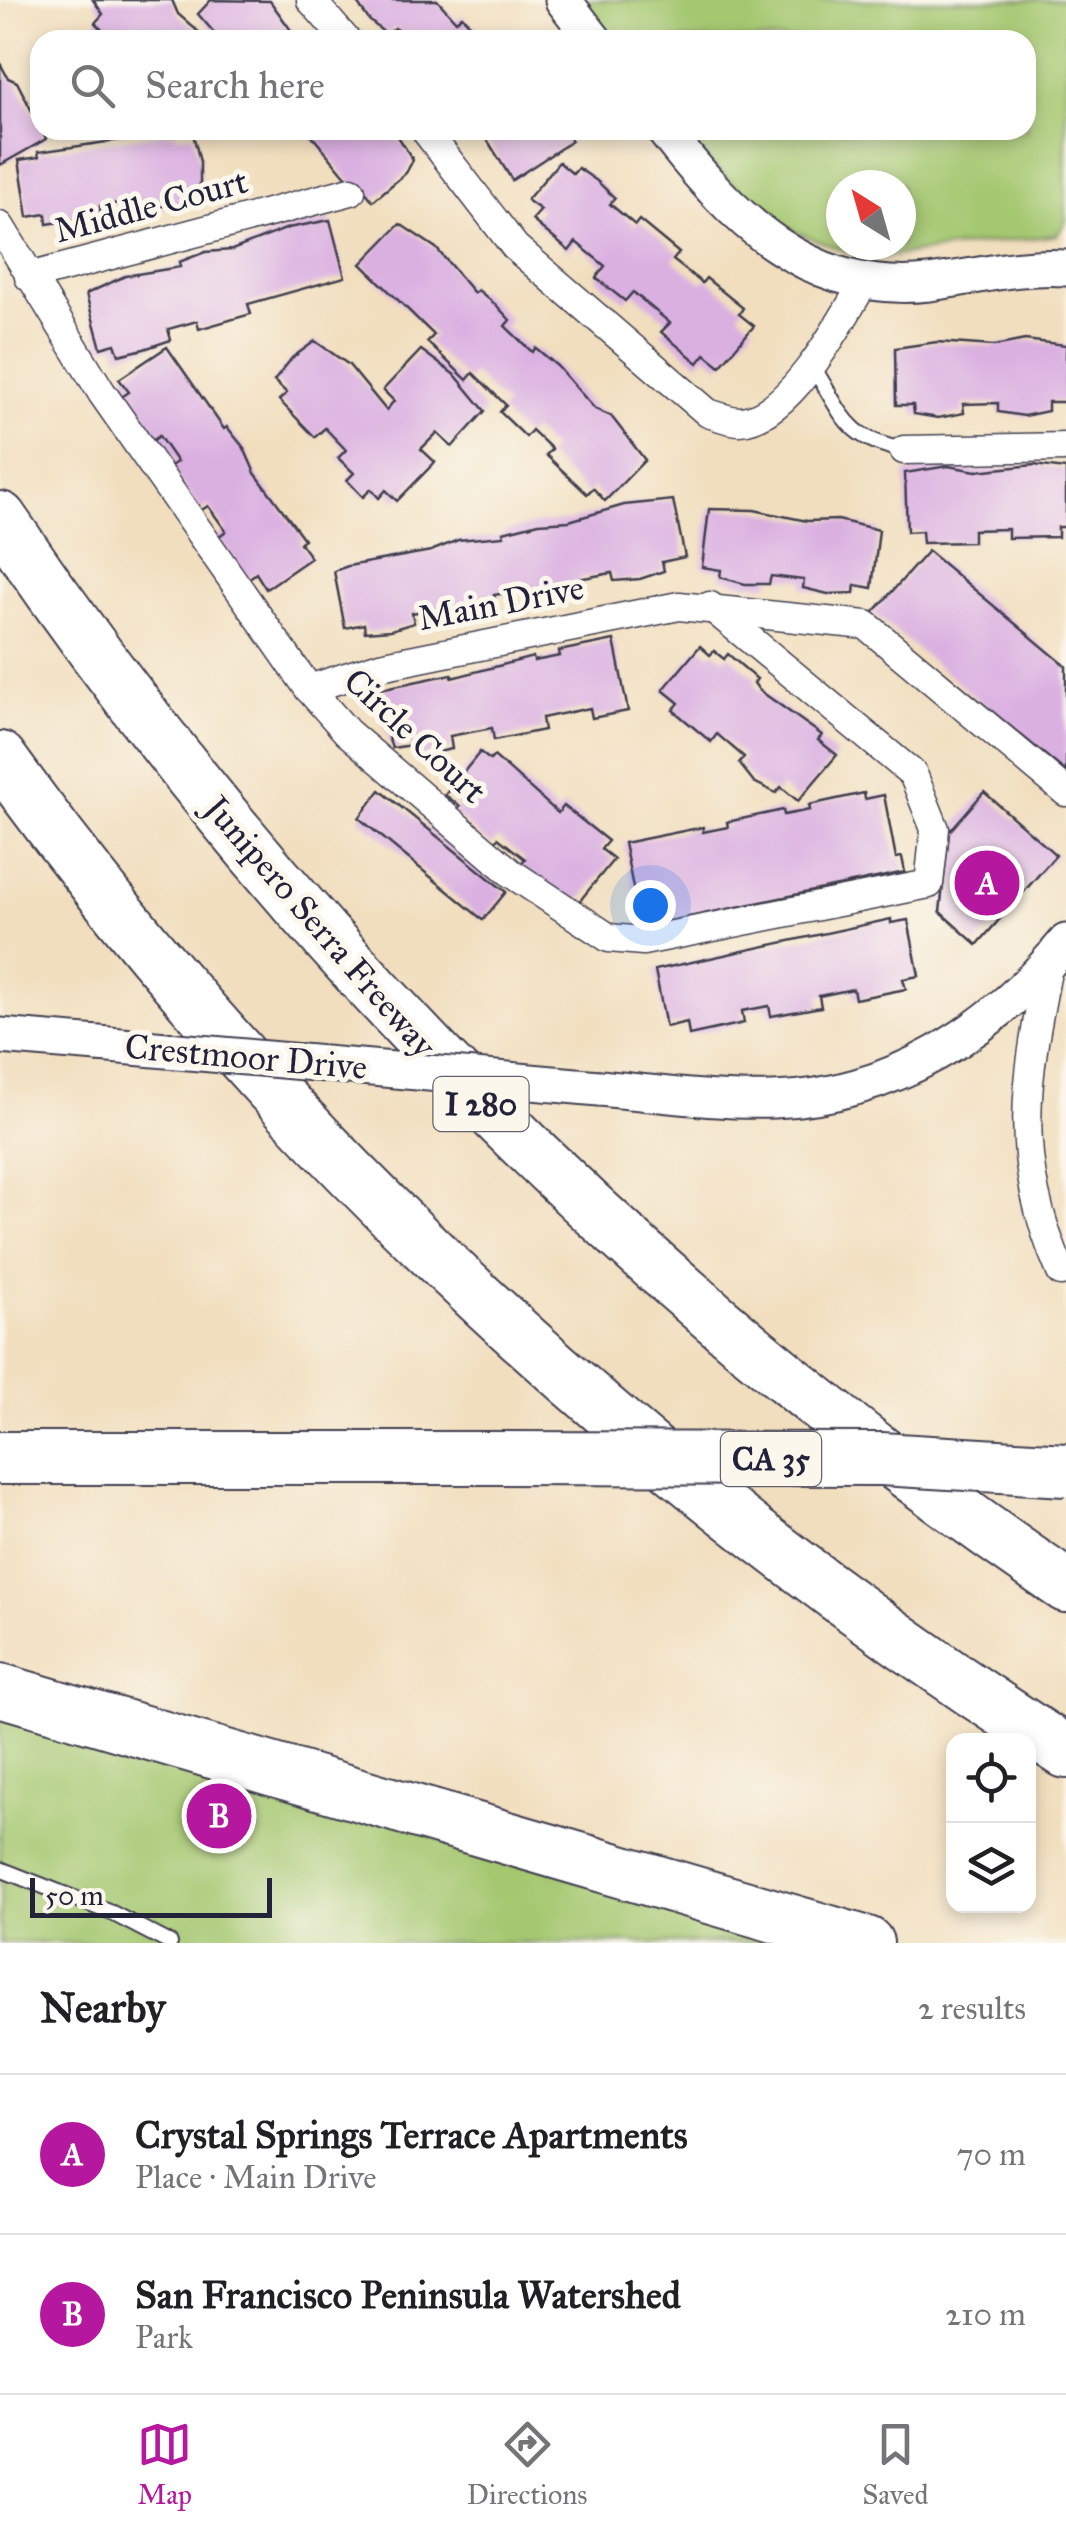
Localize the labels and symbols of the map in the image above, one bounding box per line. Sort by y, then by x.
street label: Middle Court [50,160,252,252]
north arrow [826,170,916,260]
street label: Main Drive [415,566,587,640]
street label: Circle Court [335,659,495,813]
street label: Junipero Serra Freeway [192,785,446,1067]
pin: A [954,846,1020,920]
your location [625,880,676,931]
street label: Crestmoor Drive [123,1025,369,1089]
road number: I 280 [434,1077,528,1131]
road number: CA 35 [721,1432,821,1486]
pin: B [186,1778,252,1854]
scale bar [30,1873,272,1918]

